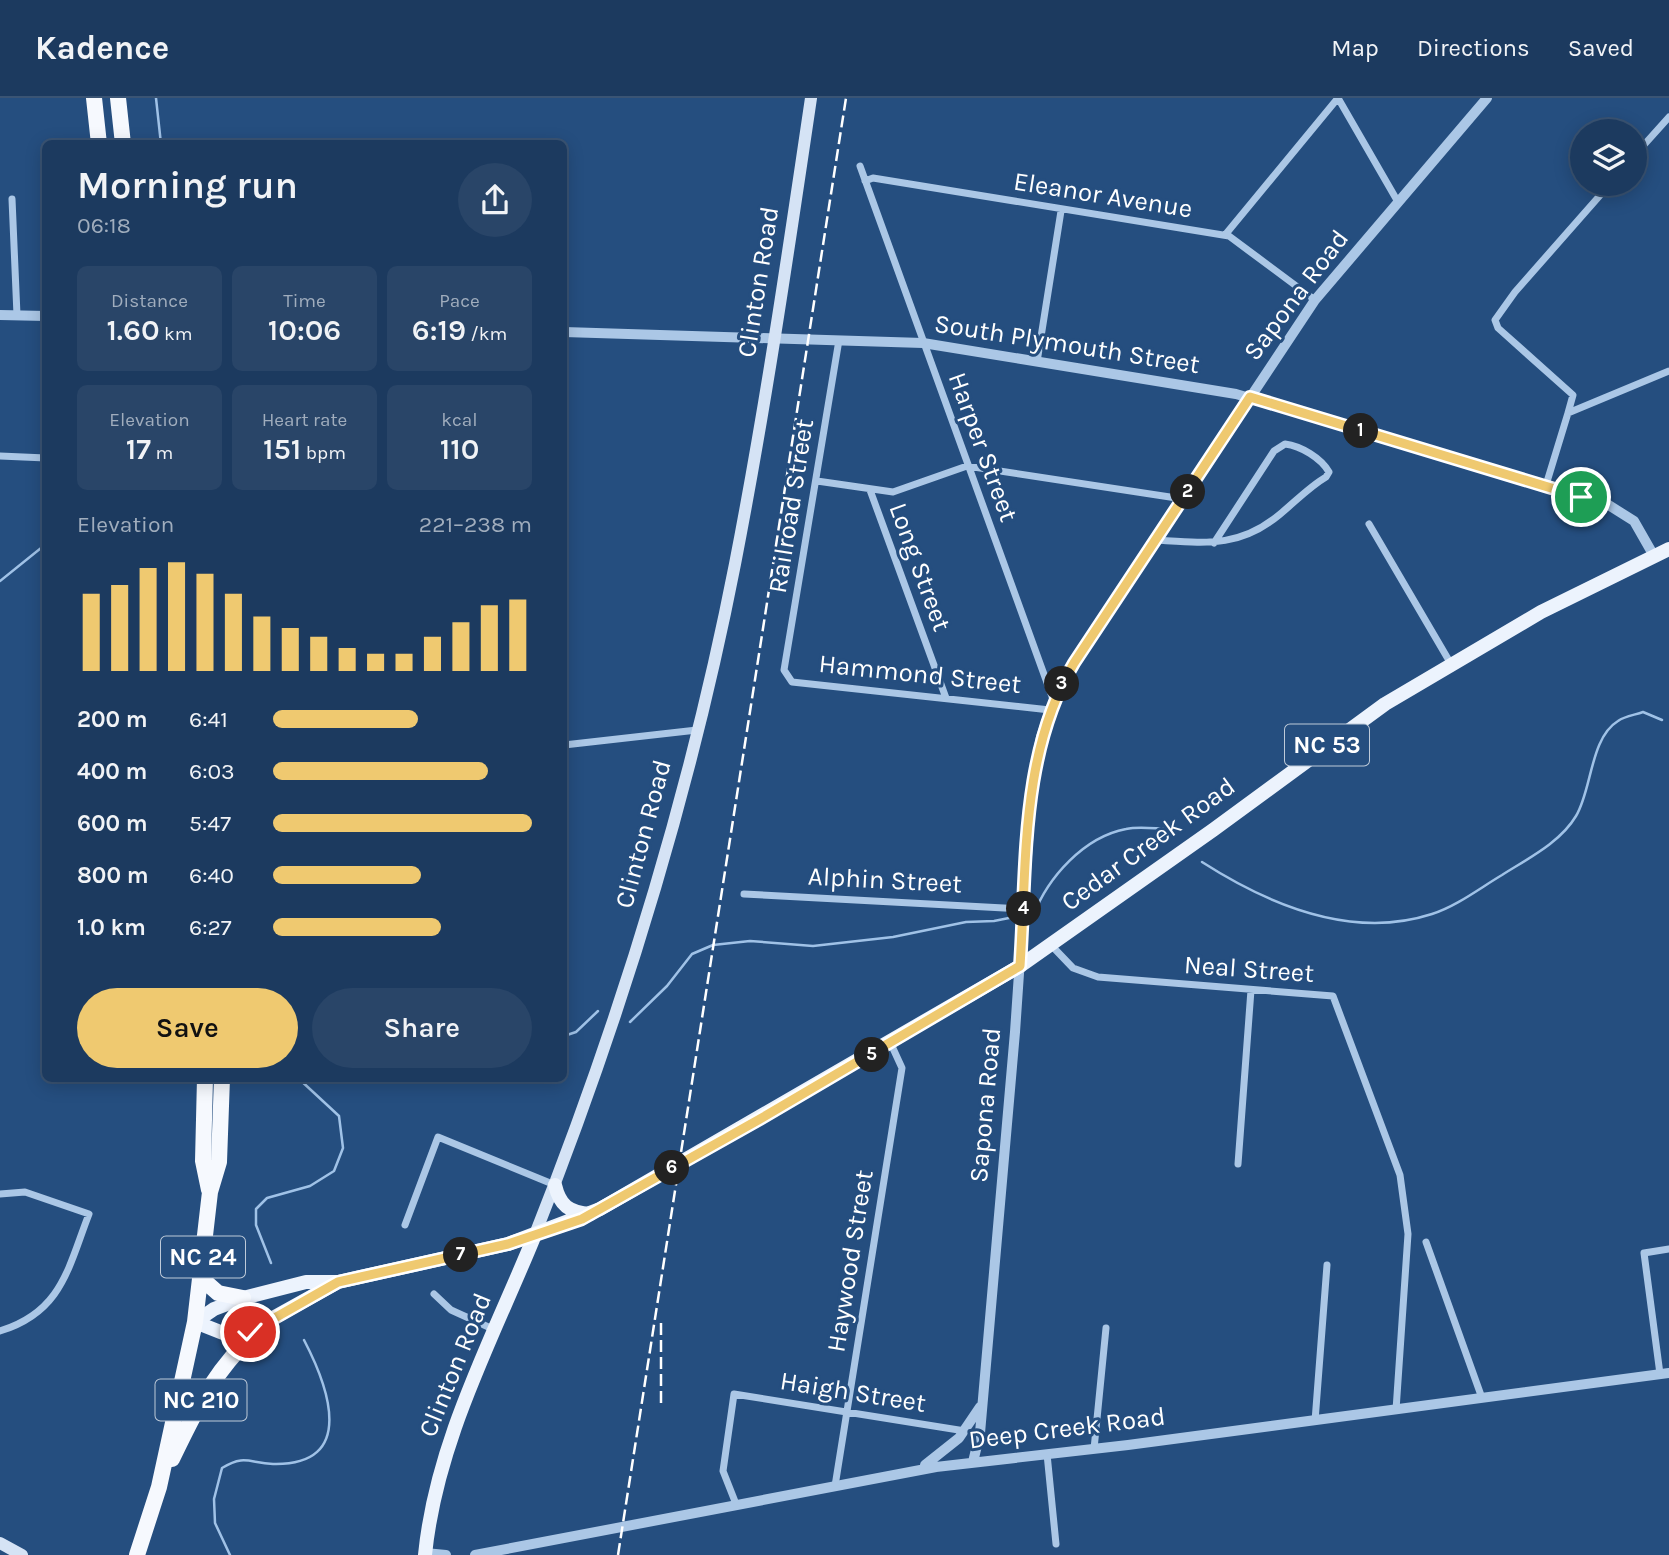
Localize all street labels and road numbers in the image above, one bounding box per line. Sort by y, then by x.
street label: Eleanor Avenue [1011,166,1195,224]
street label: Clinton Road [731,204,785,360]
street label: Sapona Road [1237,224,1355,366]
street label: South Plymouth Street [932,308,1202,380]
street label: Harper Street [942,368,1024,526]
street label: Railroad Street [762,416,820,595]
street label: Long Street [882,499,958,636]
street label: Hammond Street [817,648,1023,700]
road number: NC 53 [1285,724,1369,766]
street label: Clinton Road [608,756,678,912]
street label: Cedar Creek Road [1055,771,1241,917]
street label: Alphin Street [807,860,963,900]
street label: Neal Street [1183,949,1315,989]
street label: Sapona Road [963,1026,1007,1184]
street label: Haywood Street [820,1167,880,1354]
road number: NC 24 [161,1237,245,1278]
street label: Clinton Road [412,1289,498,1441]
street label: Haigh Street [778,1365,928,1419]
road number: NC 210 [156,1380,246,1420]
street label: Deep Creek Road [967,1401,1167,1455]

